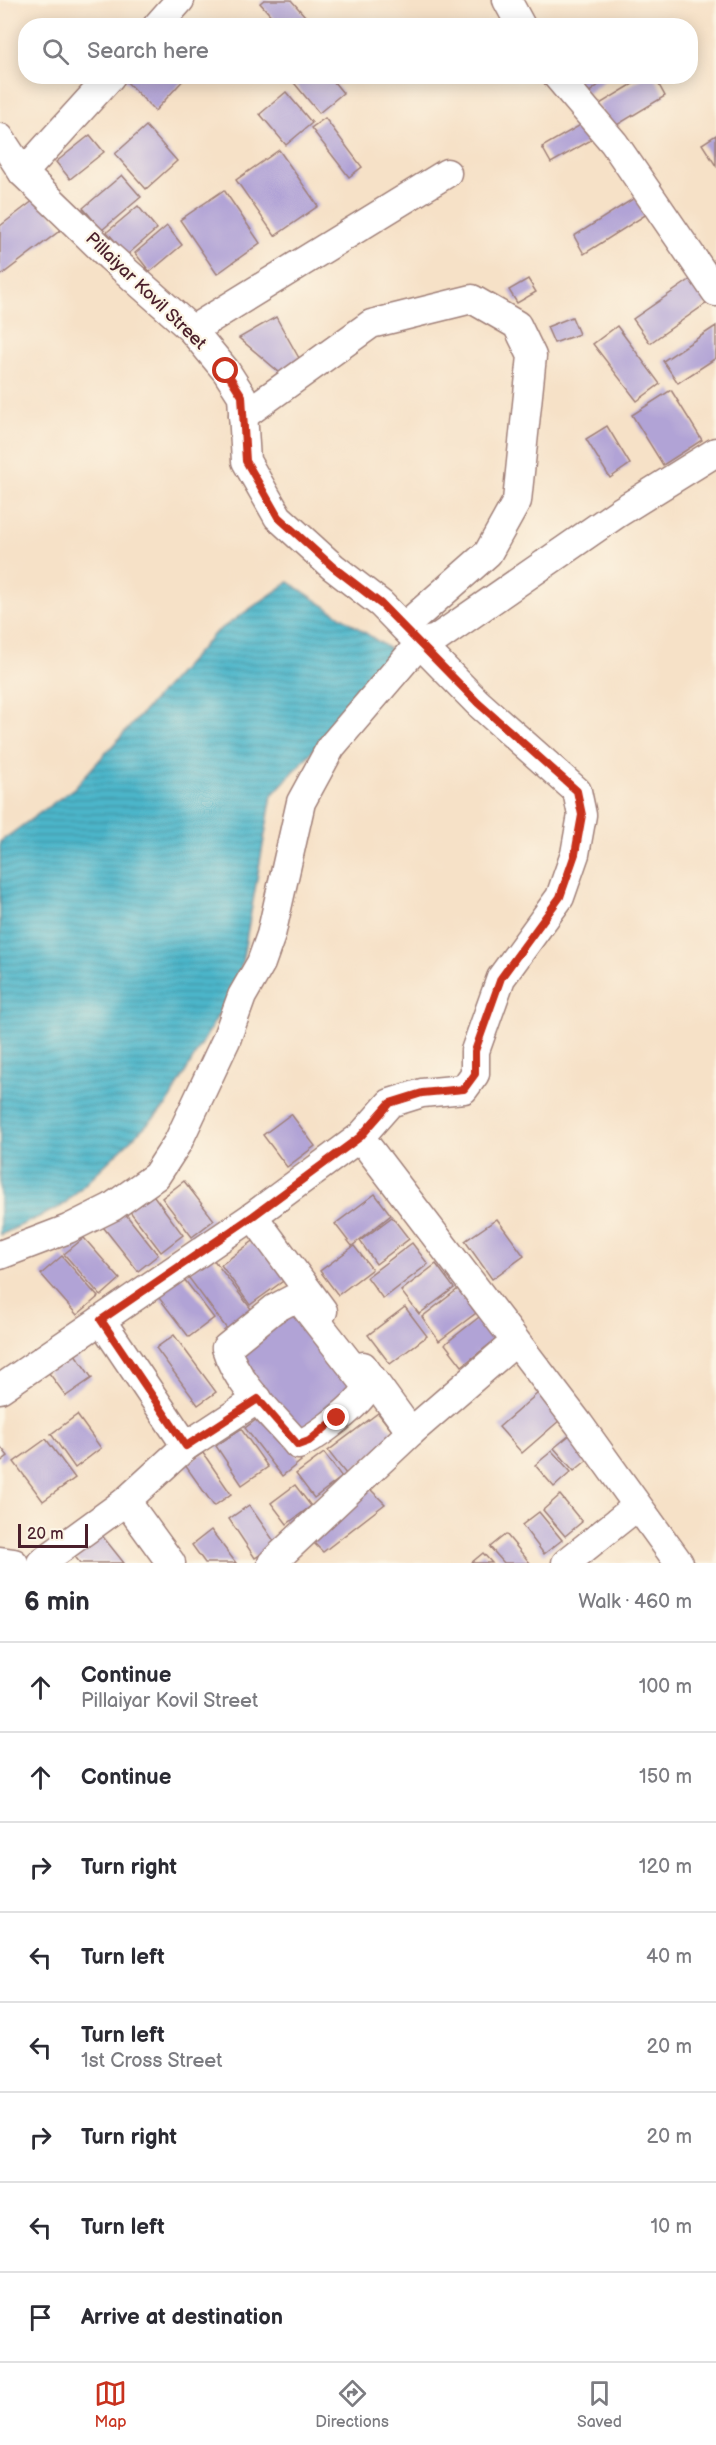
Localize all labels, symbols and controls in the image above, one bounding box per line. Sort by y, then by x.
search box [18,18,698,84]
icon: search [39,35,72,68]
text: Search here [87,38,209,65]
street label: Pillaiyar Kovil Street [81,228,211,354]
route start [212,357,238,383]
route end [323,1404,349,1430]
scale bar [18,1521,88,1548]
text: 20 m [27,1525,63,1544]
text: 6 min [24,1587,90,1618]
text: Walk · 460 m [578,1590,692,1614]
text: Continue [81,1662,171,1689]
icon: ahead [24,1671,57,1704]
text: 100 m [639,1675,692,1699]
text: Pillaiyar Kovil Street [81,1689,258,1713]
icon: ahead [24,1761,57,1794]
text: Continue [81,1764,171,1791]
text: 150 m [639,1765,692,1789]
icon: right [24,1851,57,1884]
text: Turn right [81,1854,177,1881]
text: 120 m [639,1855,692,1879]
icon: left [24,1941,57,1974]
text: Turn left [81,1944,165,1971]
text: 40 m [646,1945,692,1969]
text: Turn left [81,2022,165,2049]
icon: left [24,2031,57,2064]
text: 20 m [647,2035,692,2059]
text: 1st Cross Street [81,2049,222,2073]
icon: right [24,2121,57,2154]
text: Turn right [81,2124,177,2151]
text: 20 m [647,2125,692,2149]
icon: left [24,2211,57,2244]
text: Turn left [81,2214,165,2241]
text: 10 m [651,2215,692,2239]
icon: arrive [24,2301,57,2334]
text: Arrive at destination [81,2304,283,2331]
tab: Map [94,2377,127,2432]
tab: Directions [315,2377,389,2432]
tab: Saved [577,2377,622,2432]

